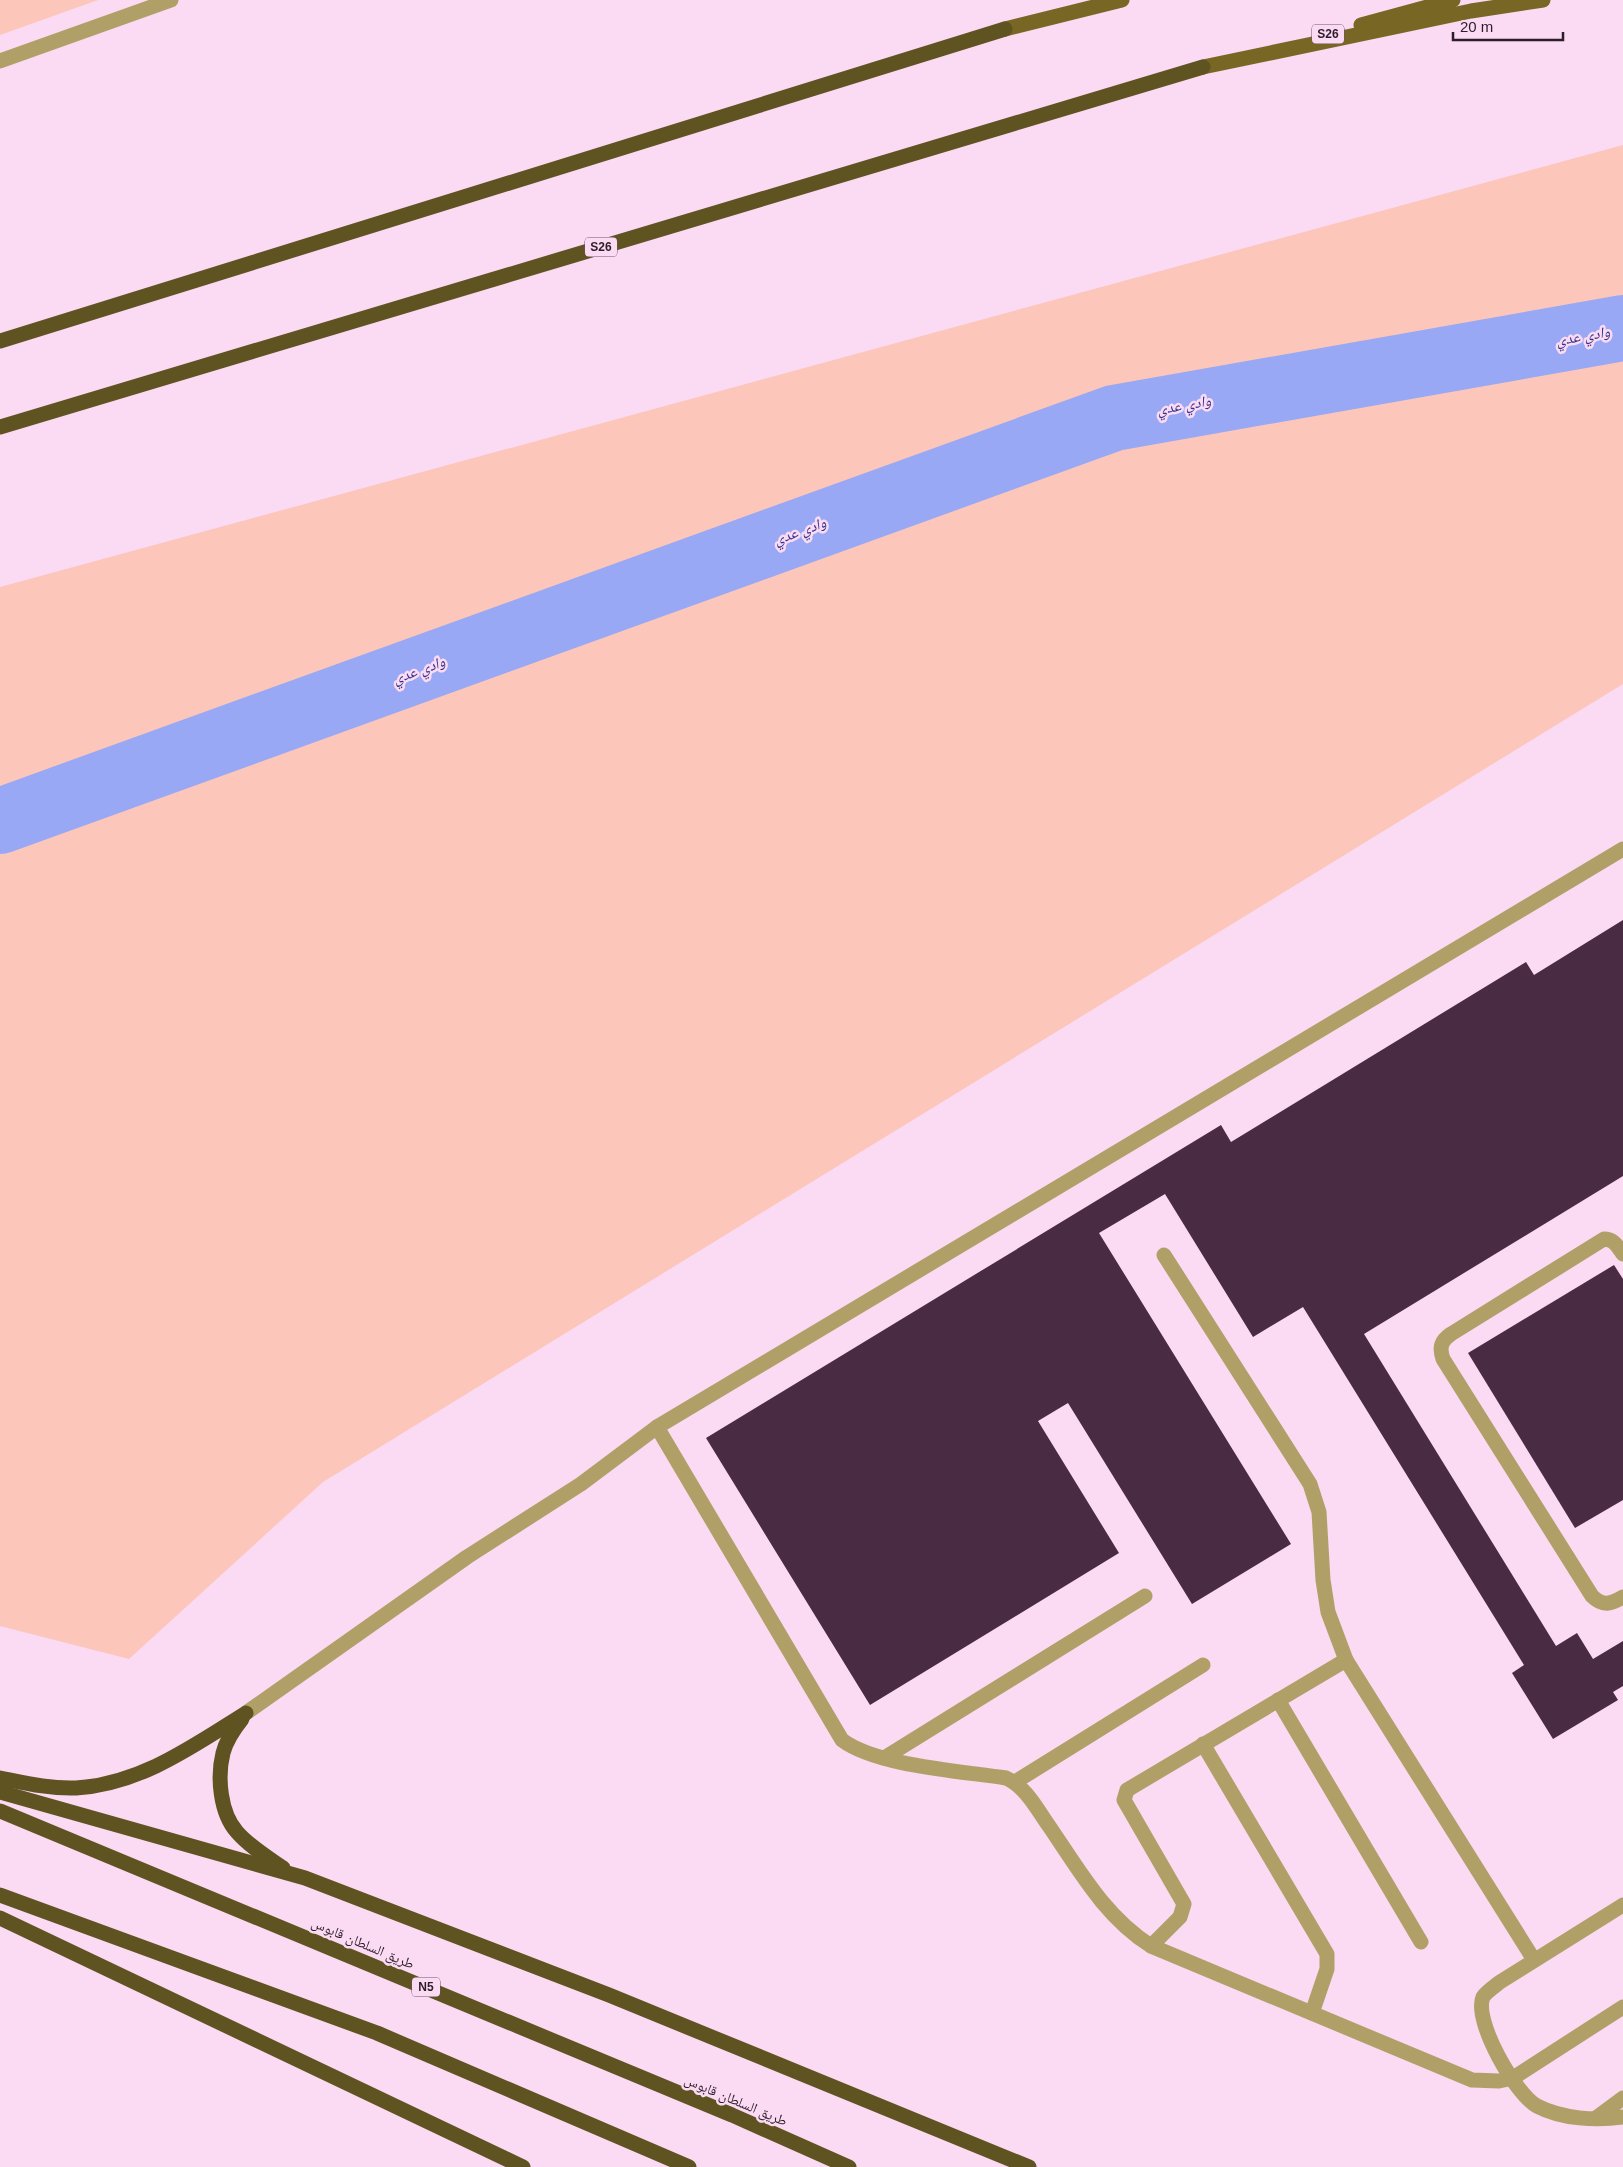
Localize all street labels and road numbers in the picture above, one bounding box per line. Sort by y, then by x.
road number: S26 [1312,24,1344,44]
road number: S26 [585,238,617,256]
street label: طريق السلطان قابوس [308,1914,417,1974]
road number: N5 [412,1978,440,1996]
street label: طريق السلطان قابوس [681,2071,790,2131]

